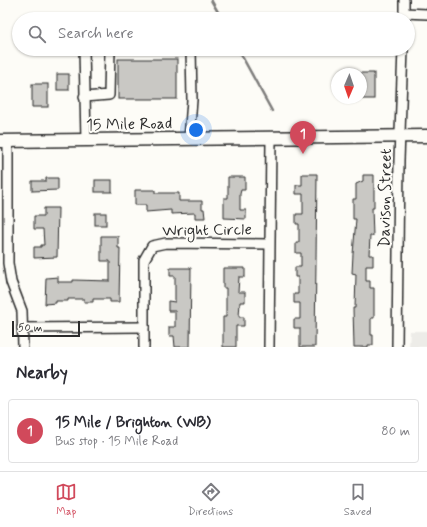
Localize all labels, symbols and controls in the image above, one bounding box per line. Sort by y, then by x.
search box [12,12,415,56]
icon: search [26,23,48,45]
text: Search here [58,24,134,44]
north arrow [331,68,367,104]
street label: 15 Mile Road [86,113,172,136]
your location [186,120,206,140]
pin: 1 [290,121,316,154]
street label: Davison Street [374,148,397,248]
street label: Wright Circle [162,219,252,243]
scale bar [12,319,80,338]
text: 50 m [18,321,43,335]
text: Nearby [16,362,68,384]
text: 15 Mile / Brighton (WB) [55,413,211,433]
text: 1 [27,423,33,440]
text: 80 m [381,423,410,440]
text: Bus stop · 15 Mile Road [55,433,178,450]
tab: Map [55,481,77,519]
tab: Directions [188,481,233,519]
tab: Saved [344,481,372,519]

